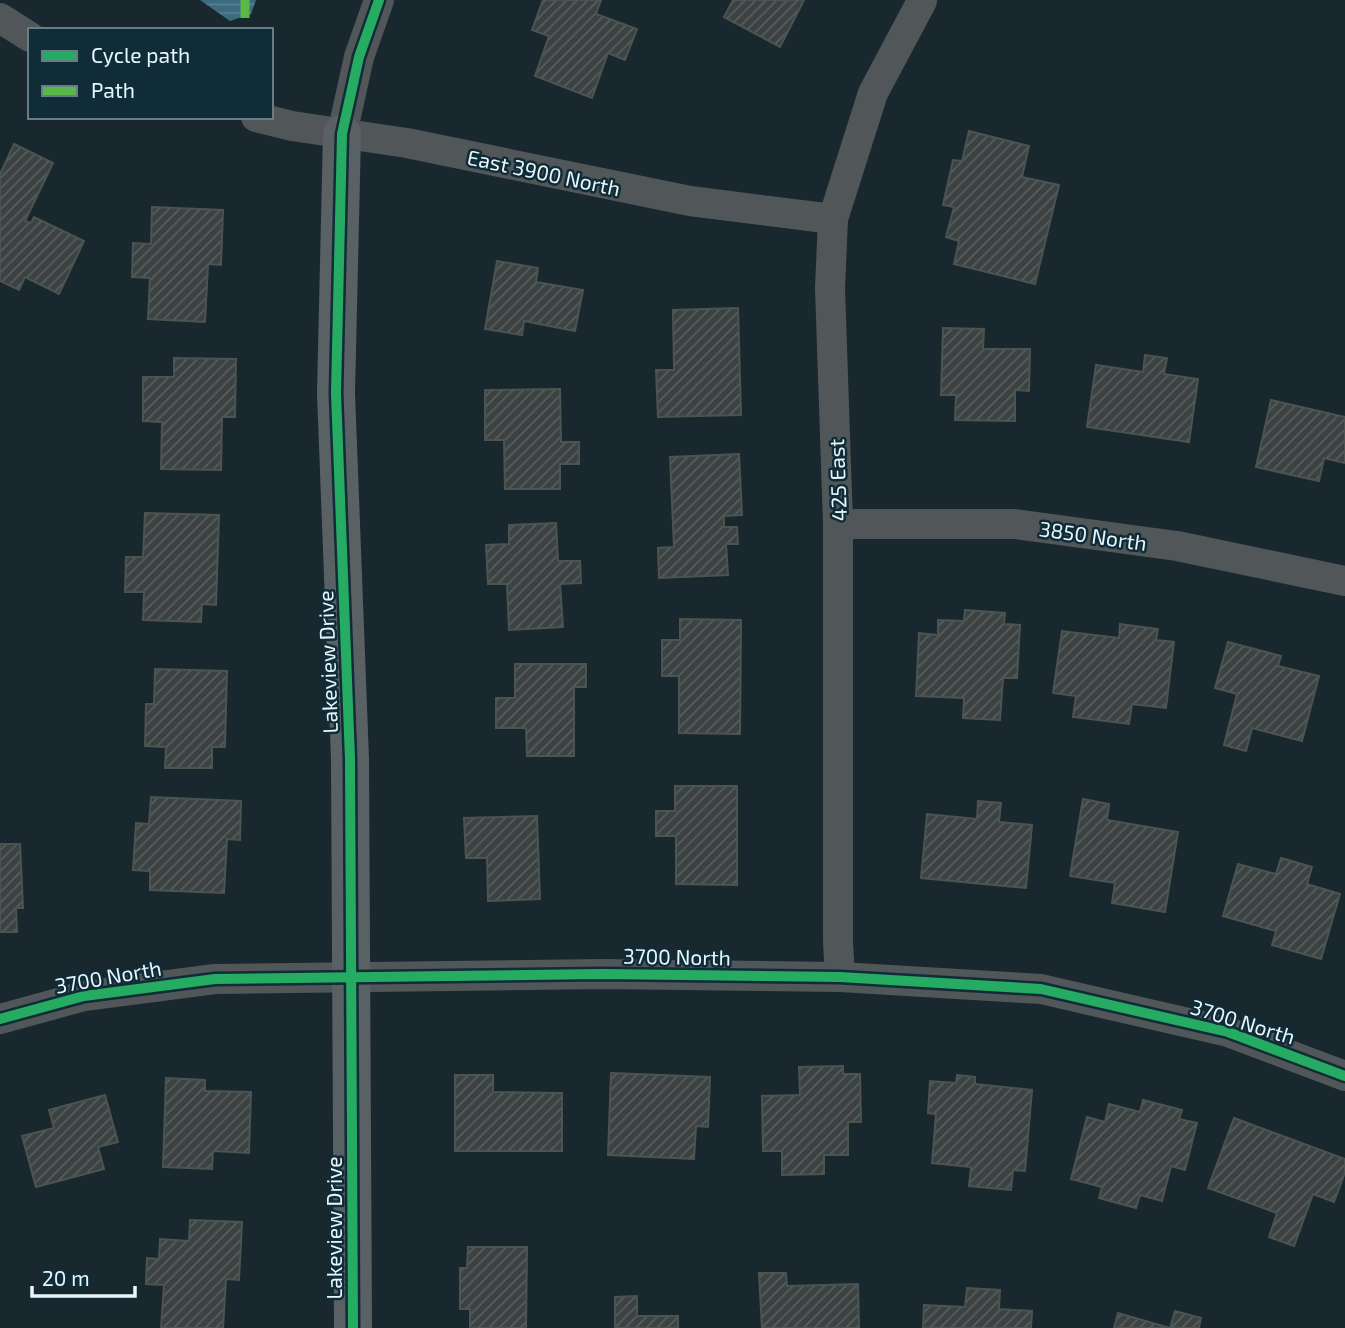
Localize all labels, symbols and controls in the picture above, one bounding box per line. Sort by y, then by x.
legend [28,28,273,119]
text: Cycle path [91,42,190,67]
text: Path [91,77,135,102]
street label: East 3900 North [465,144,623,200]
street label: 425 East [823,438,851,522]
street label: 3850 North [1038,515,1148,555]
street label: Lakeview Drive [312,590,342,734]
street label: 3700 North [623,943,731,969]
street label: 3700 North [53,954,163,998]
street label: 3700 North [1188,993,1298,1049]
street label: Lakeview Drive [321,1157,346,1299]
scale bar [32,1254,135,1298]
text: 20 m [42,1265,90,1290]

